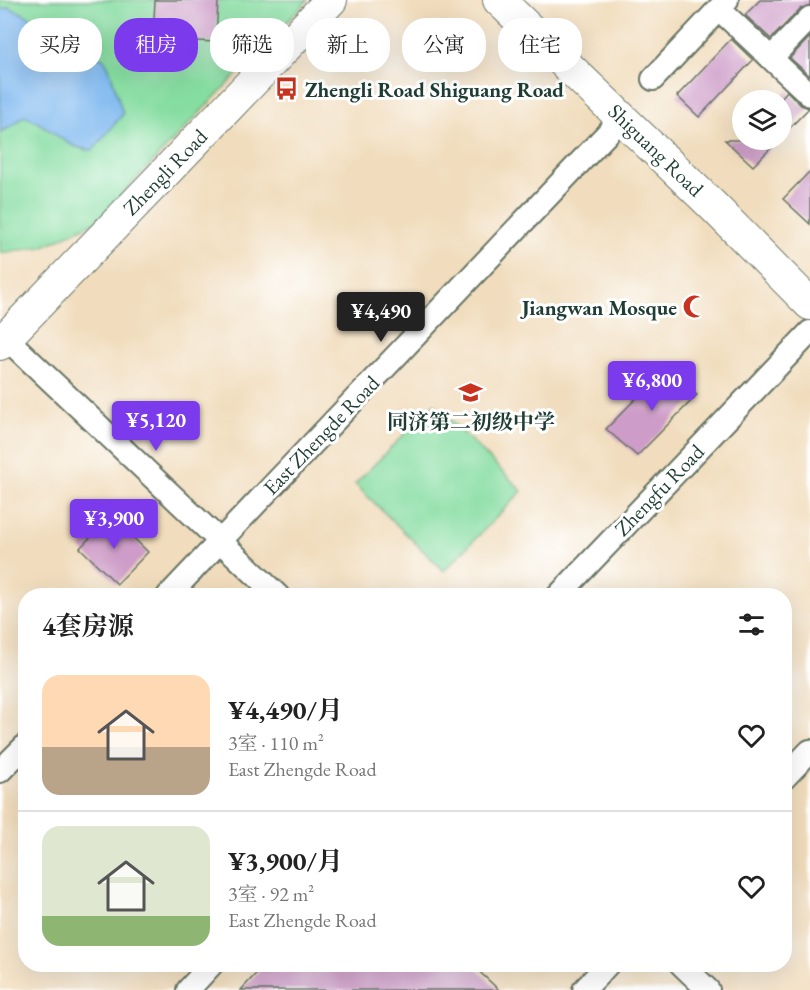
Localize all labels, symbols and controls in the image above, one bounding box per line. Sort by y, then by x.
chip: 买房 [18,18,102,72]
chip: 租房 [114,18,198,72]
chip: 筛选 [210,18,294,72]
chip: 新上 [306,18,390,72]
chip: 公寓 [402,18,486,72]
chip: 住宅 [498,18,582,72]
bus stop icon: Zhengli Road Shiguang Road [274,76,300,102]
place label: Zhengli Road Shiguang Road [305,76,564,103]
map controls [732,90,792,150]
button: layers [732,90,792,150]
street label: Shiguang Road [602,98,710,203]
street label: Zhengli Road [117,123,213,221]
pin: ¥4,490 [332,292,430,343]
place label: Jiangwan Mosque [520,294,677,321]
mosque icon: Jiangwan Mosque [682,294,708,320]
text: ¥4,490 [351,298,411,324]
pin: ¥6,800 [603,361,701,412]
text: ¥6,800 [622,367,682,393]
street label: East Zhengde Road [257,369,385,501]
school or university icon: 同济第二初级中学 [458,380,484,406]
pin: ¥5,120 [107,401,205,452]
text: ¥5,120 [126,407,186,433]
place label: 同济第二初级中学 [387,408,555,435]
street label: Zhengfu Road [608,438,710,542]
pin: ¥3,900 [65,499,163,550]
text: ¥3,900 [84,505,144,531]
icon: filters [735,608,768,641]
text: 4套房源 [42,609,134,643]
text: ¥4,490/月 [228,693,343,727]
icon: home [90,699,162,771]
icon: heart [735,719,768,752]
text: 3室 · 110 m² [228,730,324,756]
text: East Zhengde Road [228,756,377,782]
text: ¥3,900/月 [228,844,343,878]
icon: home [90,850,162,922]
icon: heart [735,870,768,903]
text: 3室 · 92 m² [228,881,314,907]
text: East Zhengde Road [228,907,377,933]

